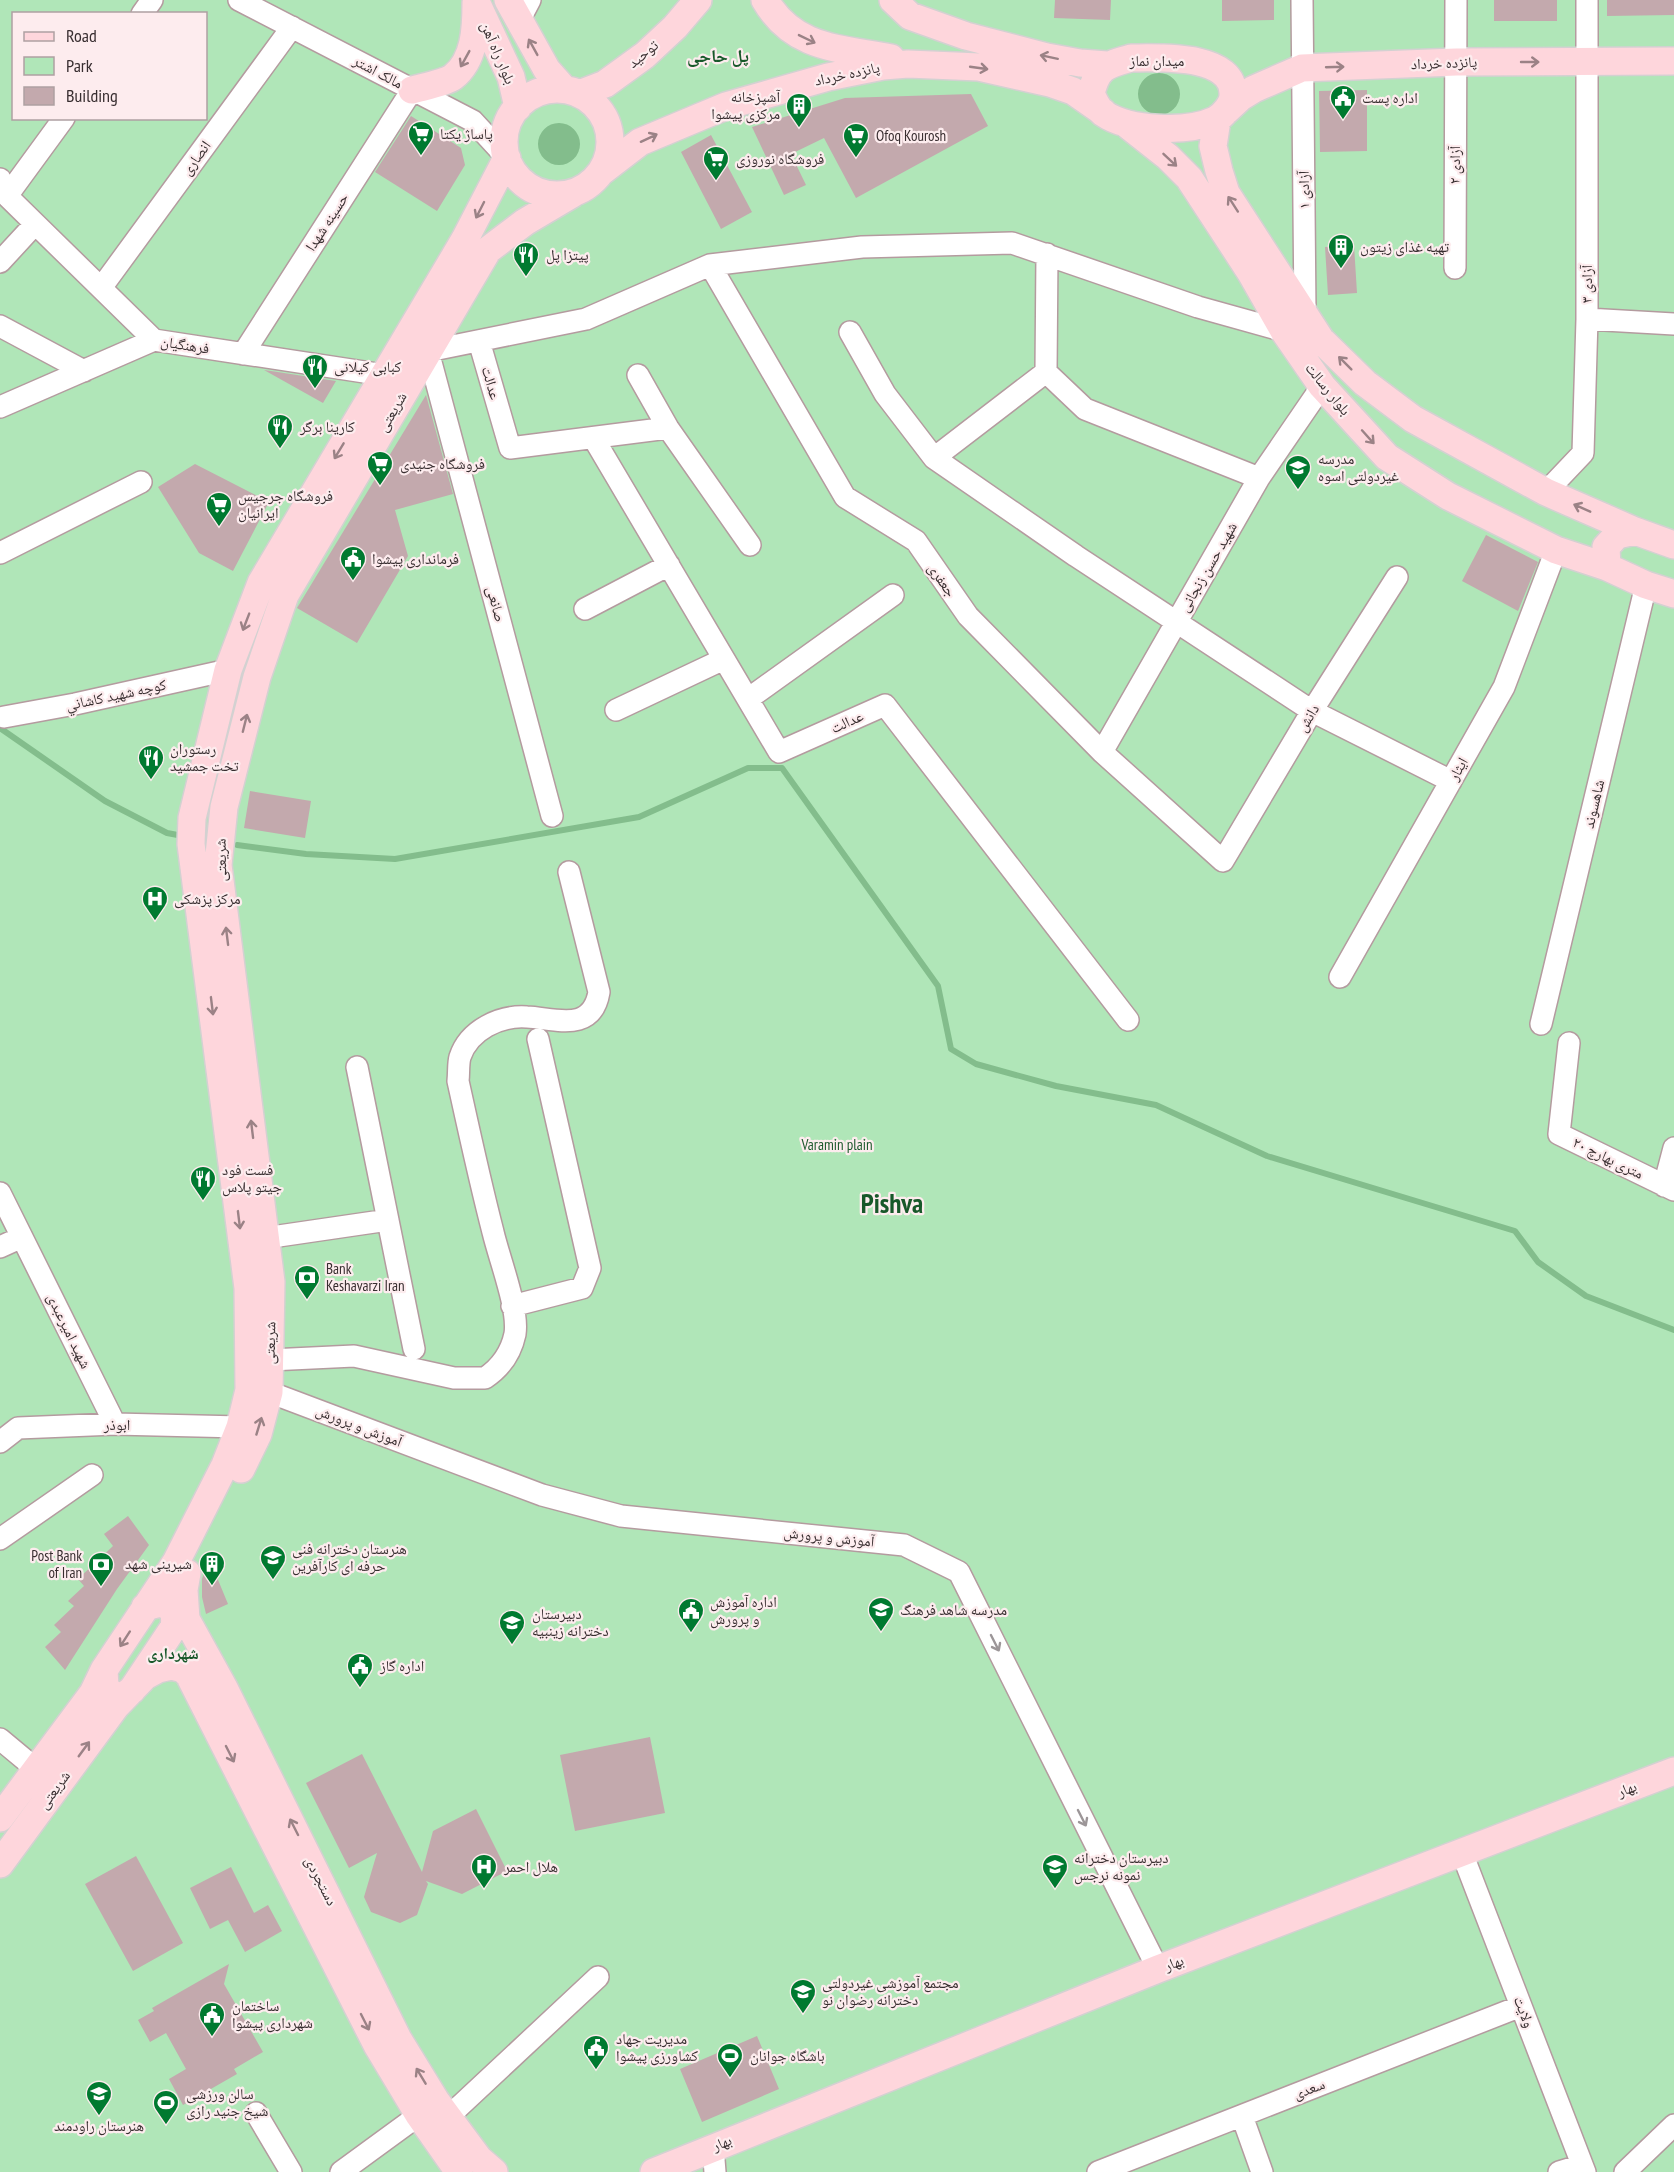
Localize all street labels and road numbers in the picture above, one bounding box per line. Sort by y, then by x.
street label: بلوار راه آهن [476,19,520,87]
street label: توحید [623,35,662,72]
street label: مالک اشتر [349,50,406,93]
street label: میدان نماز [1129,51,1185,71]
street label: پانزده خرداد [1411,52,1477,73]
street label: پانزده خرداد [813,57,881,90]
street label: انصاری [177,137,215,179]
street label: آزادی ۲ [1445,145,1465,184]
street label: آزادی ۱ [1294,169,1314,209]
street label: حسینه شهدا [301,189,353,254]
street label: آزادی ۳ [1577,264,1597,303]
street label: فرهنگیان [159,331,211,359]
street label: بلوار رسالت [1301,359,1355,419]
street label: عدالت [478,364,505,402]
street label: شریعتی [373,388,411,436]
street label: شهید حسن زنجانی [1174,518,1242,616]
street label: جعفری [923,559,961,601]
street label: صانعی [482,584,510,624]
street label: كوچه شهيد كاشاني [64,675,168,717]
street label: دانش [1292,700,1324,736]
street label: عدالت [828,706,866,737]
street label: ایثار [1443,754,1472,785]
street label: شاهسوند [1579,778,1608,830]
street label: شریعتی [211,838,231,882]
street label: ۲۰ متری بهارچ [1569,1132,1647,1184]
street label: شهید امیرعبدی [42,1290,96,1372]
street label: شریعتی [260,1321,280,1365]
street label: آموزش و پرورش [313,1400,406,1452]
street label: ابوذر [103,1415,130,1434]
street label: آموزش و پرورش [783,1522,876,1552]
street label: شریعتی [33,1767,75,1813]
street label: بهار [1613,1776,1639,1801]
street label: دستجردی [300,1853,342,1909]
street label: بهار [1160,1950,1186,1975]
street label: ولایت [1510,1993,1539,2030]
street label: سعدی [1290,2074,1328,2104]
street label: بهار [708,2130,734,2155]

